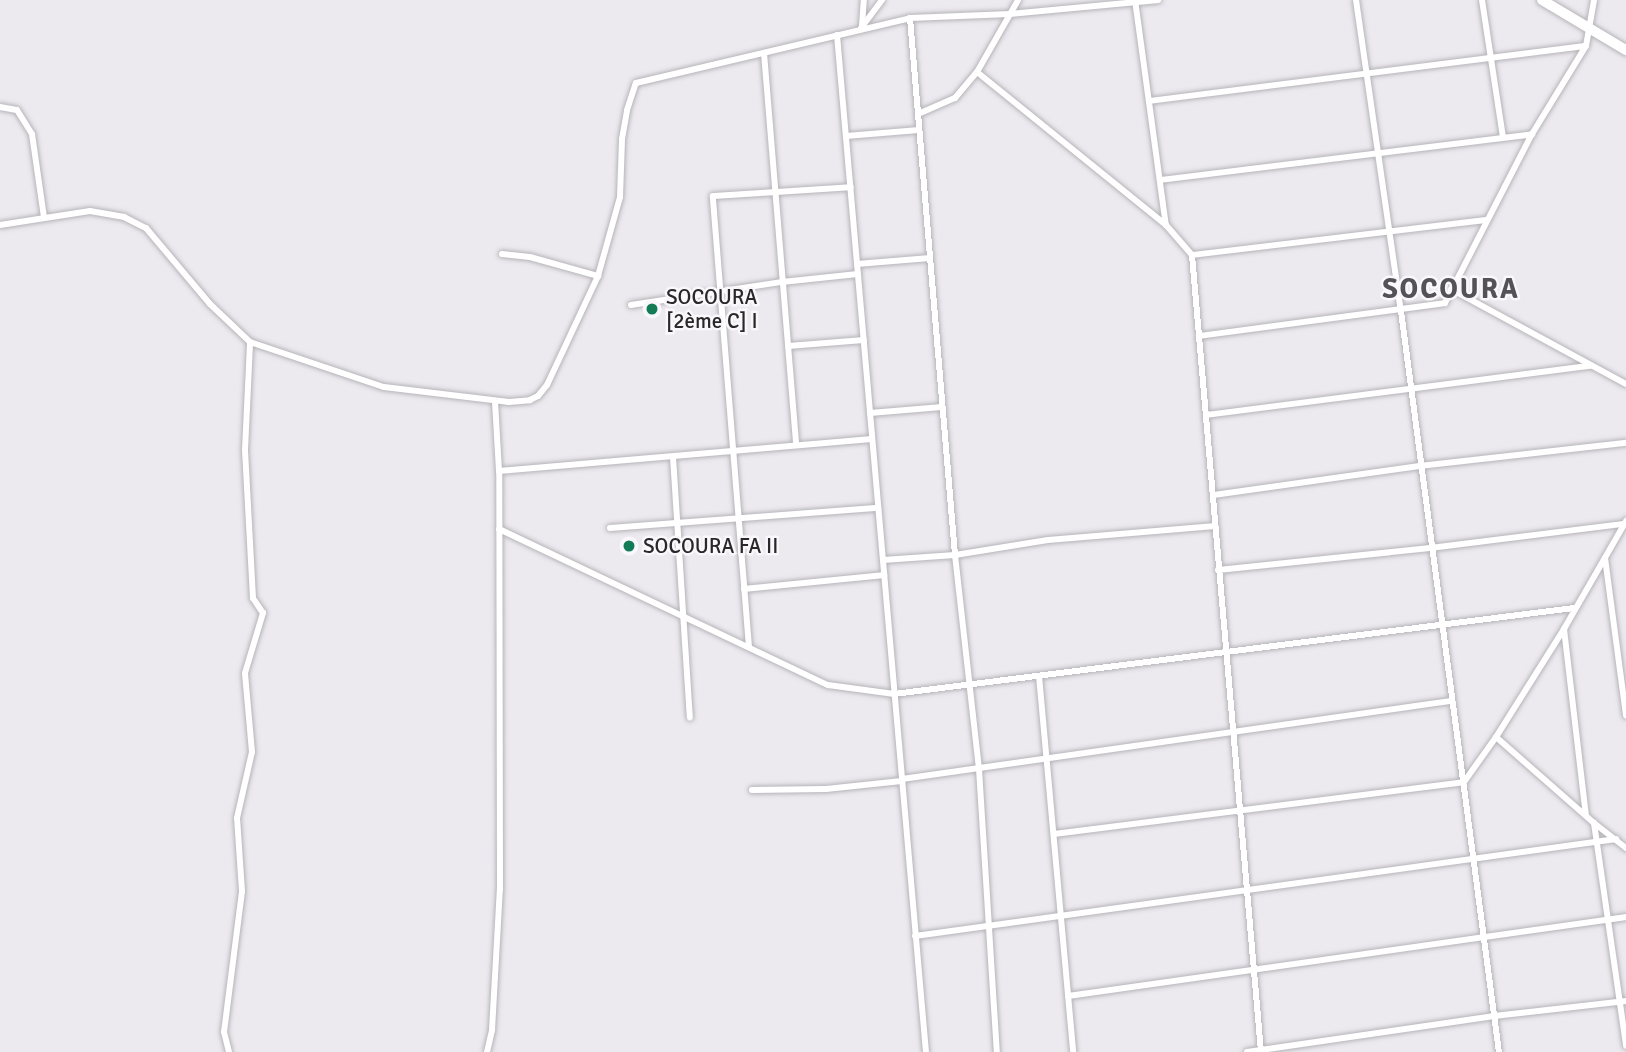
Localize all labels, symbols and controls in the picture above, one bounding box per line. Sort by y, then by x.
district label: SOCOURA [1383,272,1519,306]
place label: SOCOURA [2ème C] I [666,284,758,334]
marker: SOCOURA [2ème C] I [644,301,660,317]
place label: SOCOURA FA II [643,533,778,559]
marker: SOCOURA FA II [621,538,637,554]

